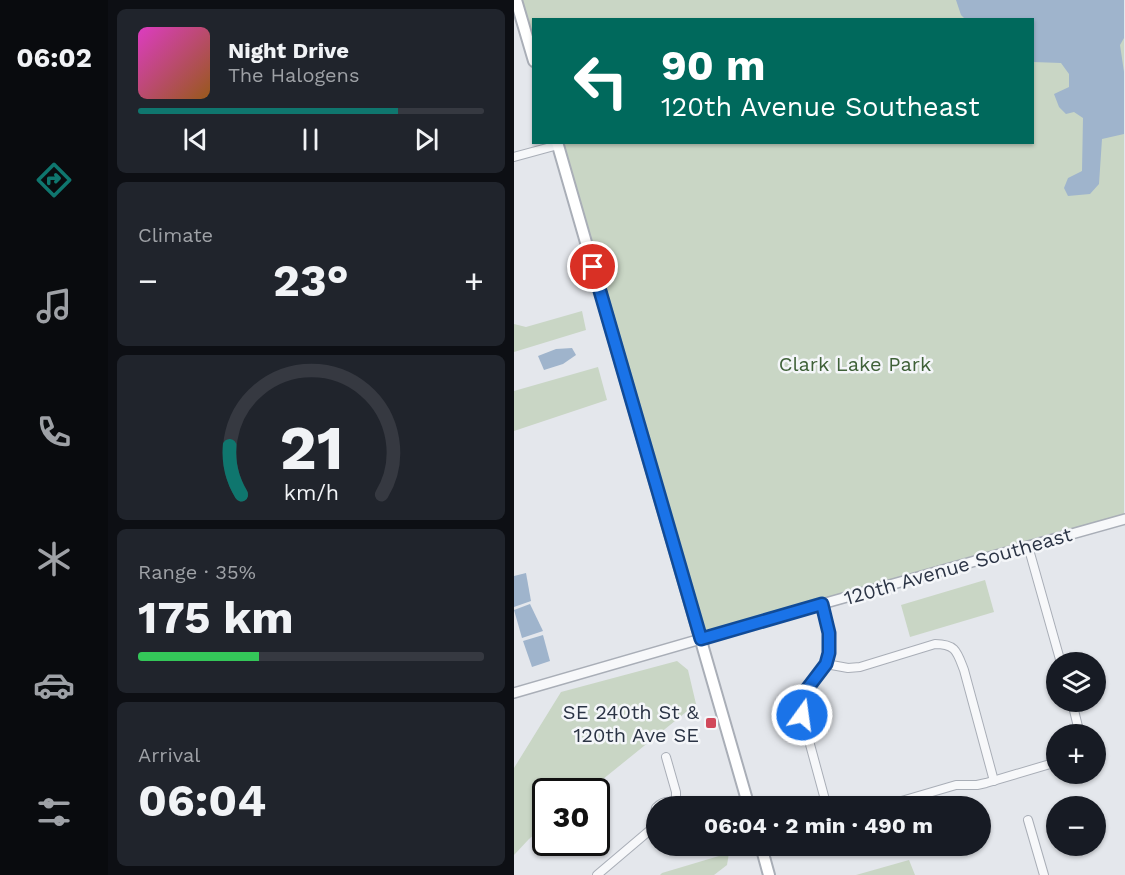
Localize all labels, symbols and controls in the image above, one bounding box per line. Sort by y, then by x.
text: Night Drive [228,38,349,63]
text: 90 m [661,41,765,90]
text: 06:02 [16,42,92,74]
icon: left [562,42,640,120]
text: The Halogens [228,63,360,87]
text: 120th Avenue Southeast [661,91,980,123]
icon: previous [179,123,212,156]
icon: pause [294,123,327,156]
icon: next [410,123,443,156]
icon: directions [33,159,75,201]
text: Climate [138,223,213,247]
pin [567,241,618,292]
icon: arrive [576,250,609,283]
text: 23° [273,254,349,307]
text: − [138,261,158,300]
text: + [464,261,484,300]
icon: music [33,285,75,327]
park label: Clark Lake Park [779,352,931,376]
icon: phone [33,411,75,453]
text: 21 [279,411,343,484]
text: km/h [283,480,339,505]
street label: 120th Avenue Southeast [841,522,1075,610]
icon: climate [33,538,75,580]
text: Range · 35% [138,560,256,584]
text: 175 km [138,591,294,644]
map controls [1046,652,1106,856]
button: layers [1046,652,1106,712]
icon: car [33,664,75,706]
position arrow [770,683,834,747]
place label: SE 240th St & 120th Ave SE [563,700,700,747]
marker: SE 240th St & 120th Ave SE [704,716,718,730]
button: + [1046,724,1106,784]
text: Arrival [138,743,200,767]
text: 06:04 [138,774,266,827]
speed limit sign: 30 [532,778,610,856]
icon: filters [33,791,75,833]
button: − [1046,796,1106,856]
text: 06:04 · 2 min · 490 m [704,813,933,838]

